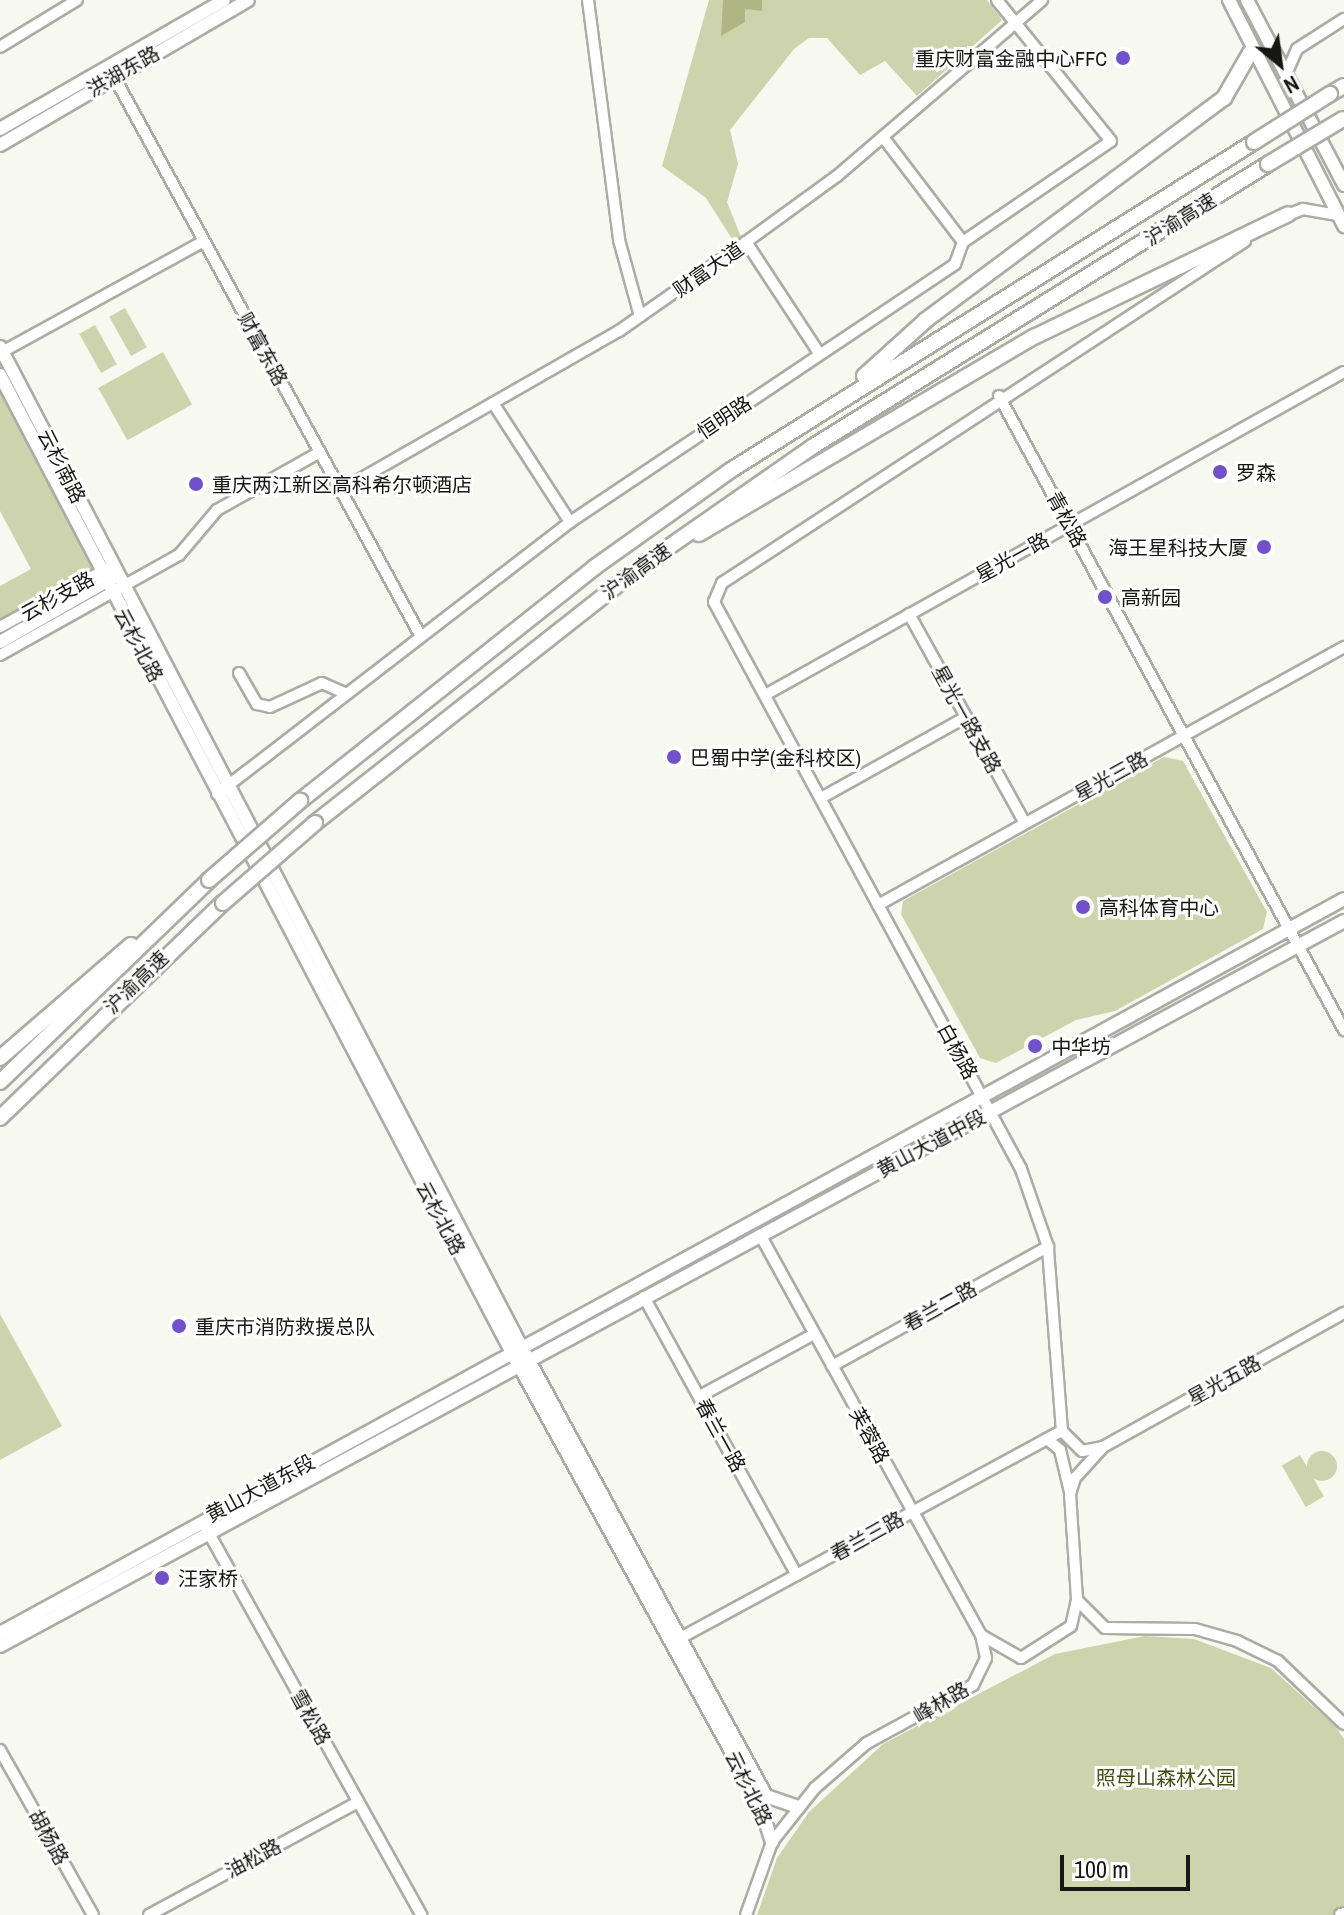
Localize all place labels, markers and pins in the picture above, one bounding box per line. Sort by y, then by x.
place label: 重庆财富金融中心FFC [915,46,1107,70]
marker: 重庆财富金融中心FFC [1114,49,1132,67]
place label: 罗森 [1236,460,1276,484]
marker: 罗森 [1211,463,1229,481]
place label: 重庆两江新区高科希尔顿酒店 [212,472,472,496]
marker: 重庆两江新区高科希尔顿酒店 [187,475,205,493]
place label: 海王星科技大厦 [1108,535,1248,559]
marker: 海王星科技大厦 [1255,538,1273,556]
place label: 高新园 [1121,585,1181,609]
marker: 高新园 [1096,588,1114,606]
place label: 巴蜀中学(金科校区) [690,745,861,769]
marker: 巴蜀中学(金科校区) [665,748,683,766]
place label: 高科体育中心 [1099,895,1219,919]
marker: 高科体育中心 [1074,898,1092,916]
place label: 中华坊 [1051,1034,1111,1058]
marker: 中华坊 [1026,1037,1044,1055]
place label: 重庆市消防救援总队 [195,1314,375,1338]
marker: 重庆市消防救援总队 [170,1317,188,1335]
place label: 汪家桥 [178,1566,238,1590]
marker: 汪家桥 [153,1569,171,1587]

